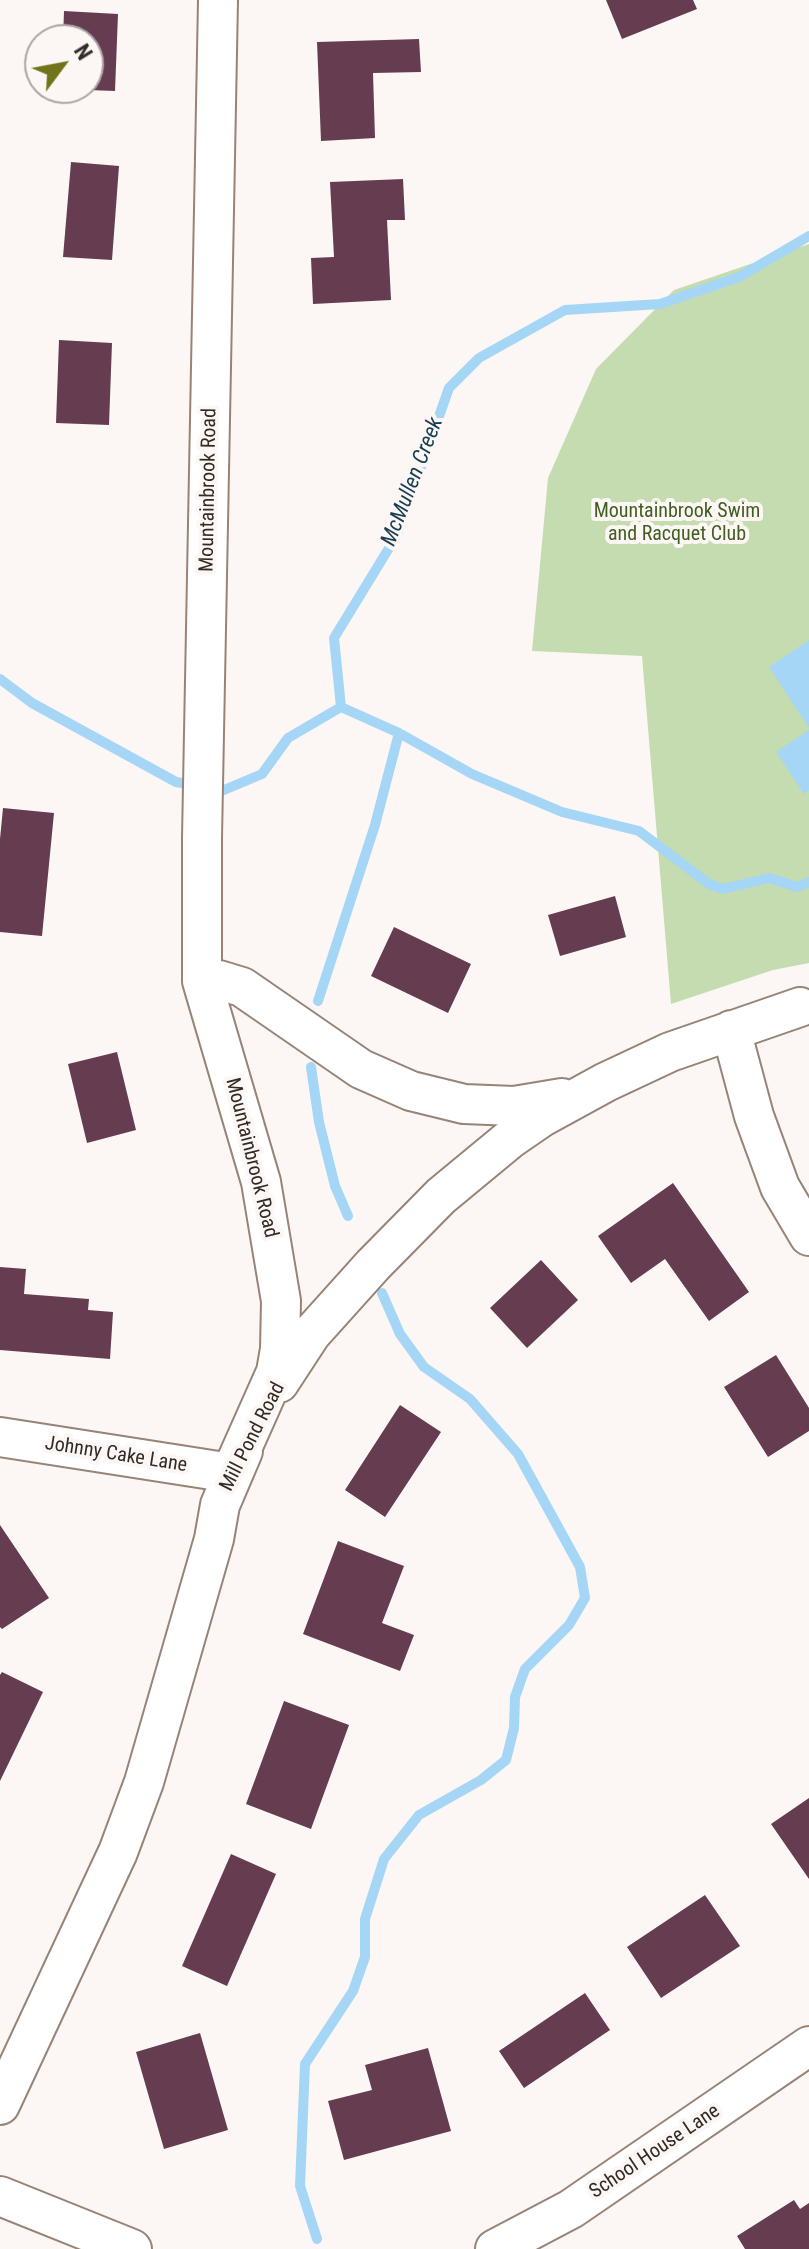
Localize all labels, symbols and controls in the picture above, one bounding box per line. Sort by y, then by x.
north arrow [24,24,104,104]
text: N [69,40,97,64]
street label: Mountainbrook Road [196,408,222,572]
water label: McMullen Creek [376,414,450,550]
park label: Mountainbrook Swim and Racquet Club [594,500,760,547]
street label: Mountainbrook Road [220,1076,282,1240]
street label: Mill Pond Road [215,1379,291,1495]
street label: Johnny Cake Lane [43,1432,189,1478]
street label: School House Lane [585,2100,725,2204]

